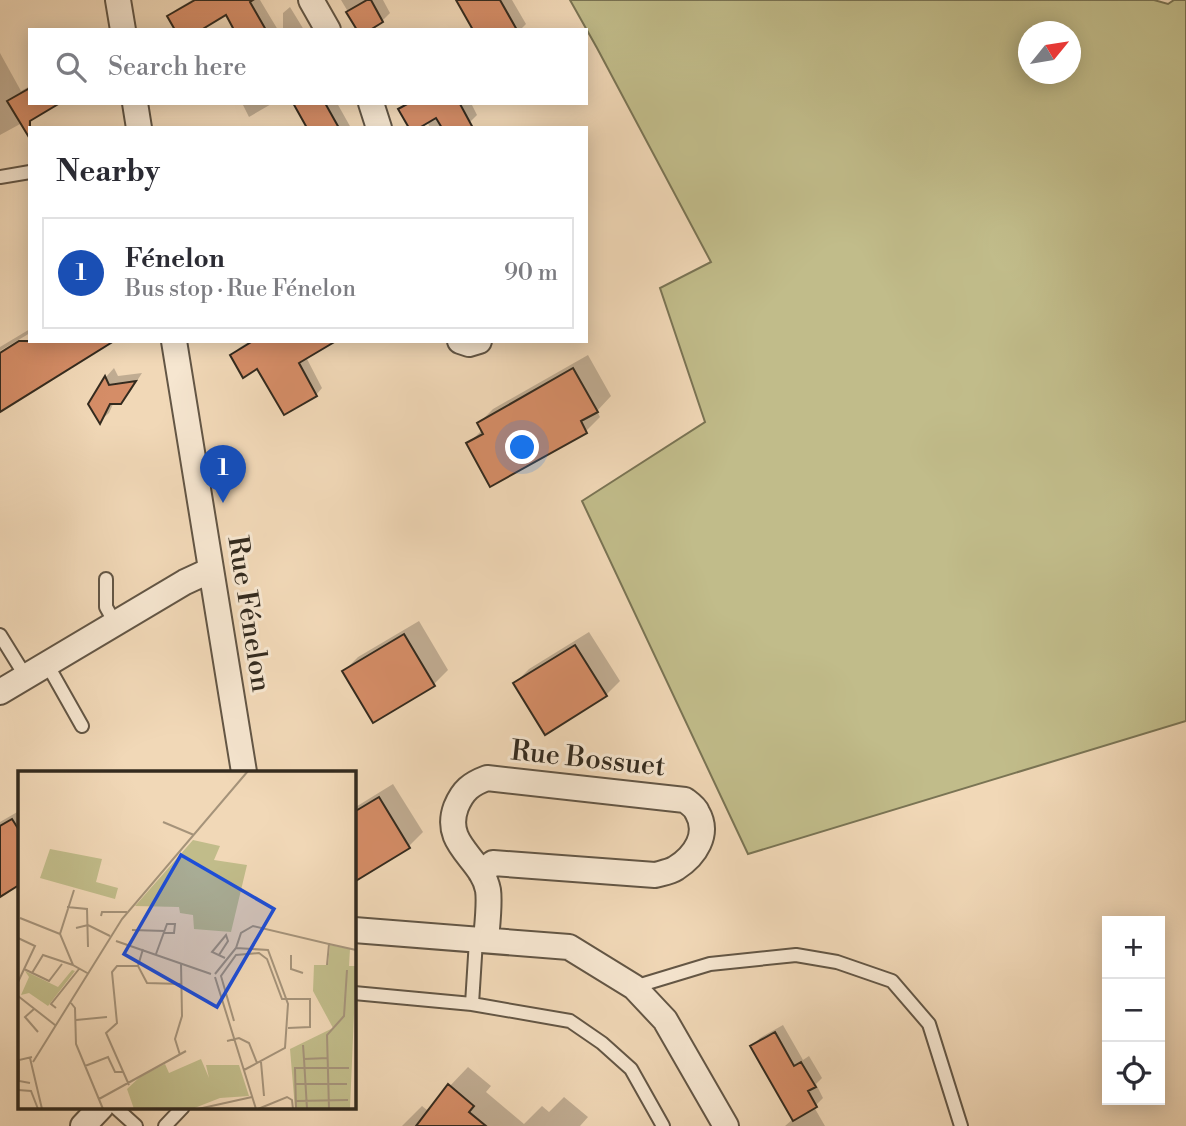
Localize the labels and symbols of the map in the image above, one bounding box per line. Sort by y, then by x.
north arrow [1018,21,1081,84]
your location [505,430,539,464]
pin: 1 [200,445,246,503]
street label: Rue Fénelon [219,534,279,695]
street label: Rue Bossuet [509,733,667,785]
inset map [18,771,355,1108]

